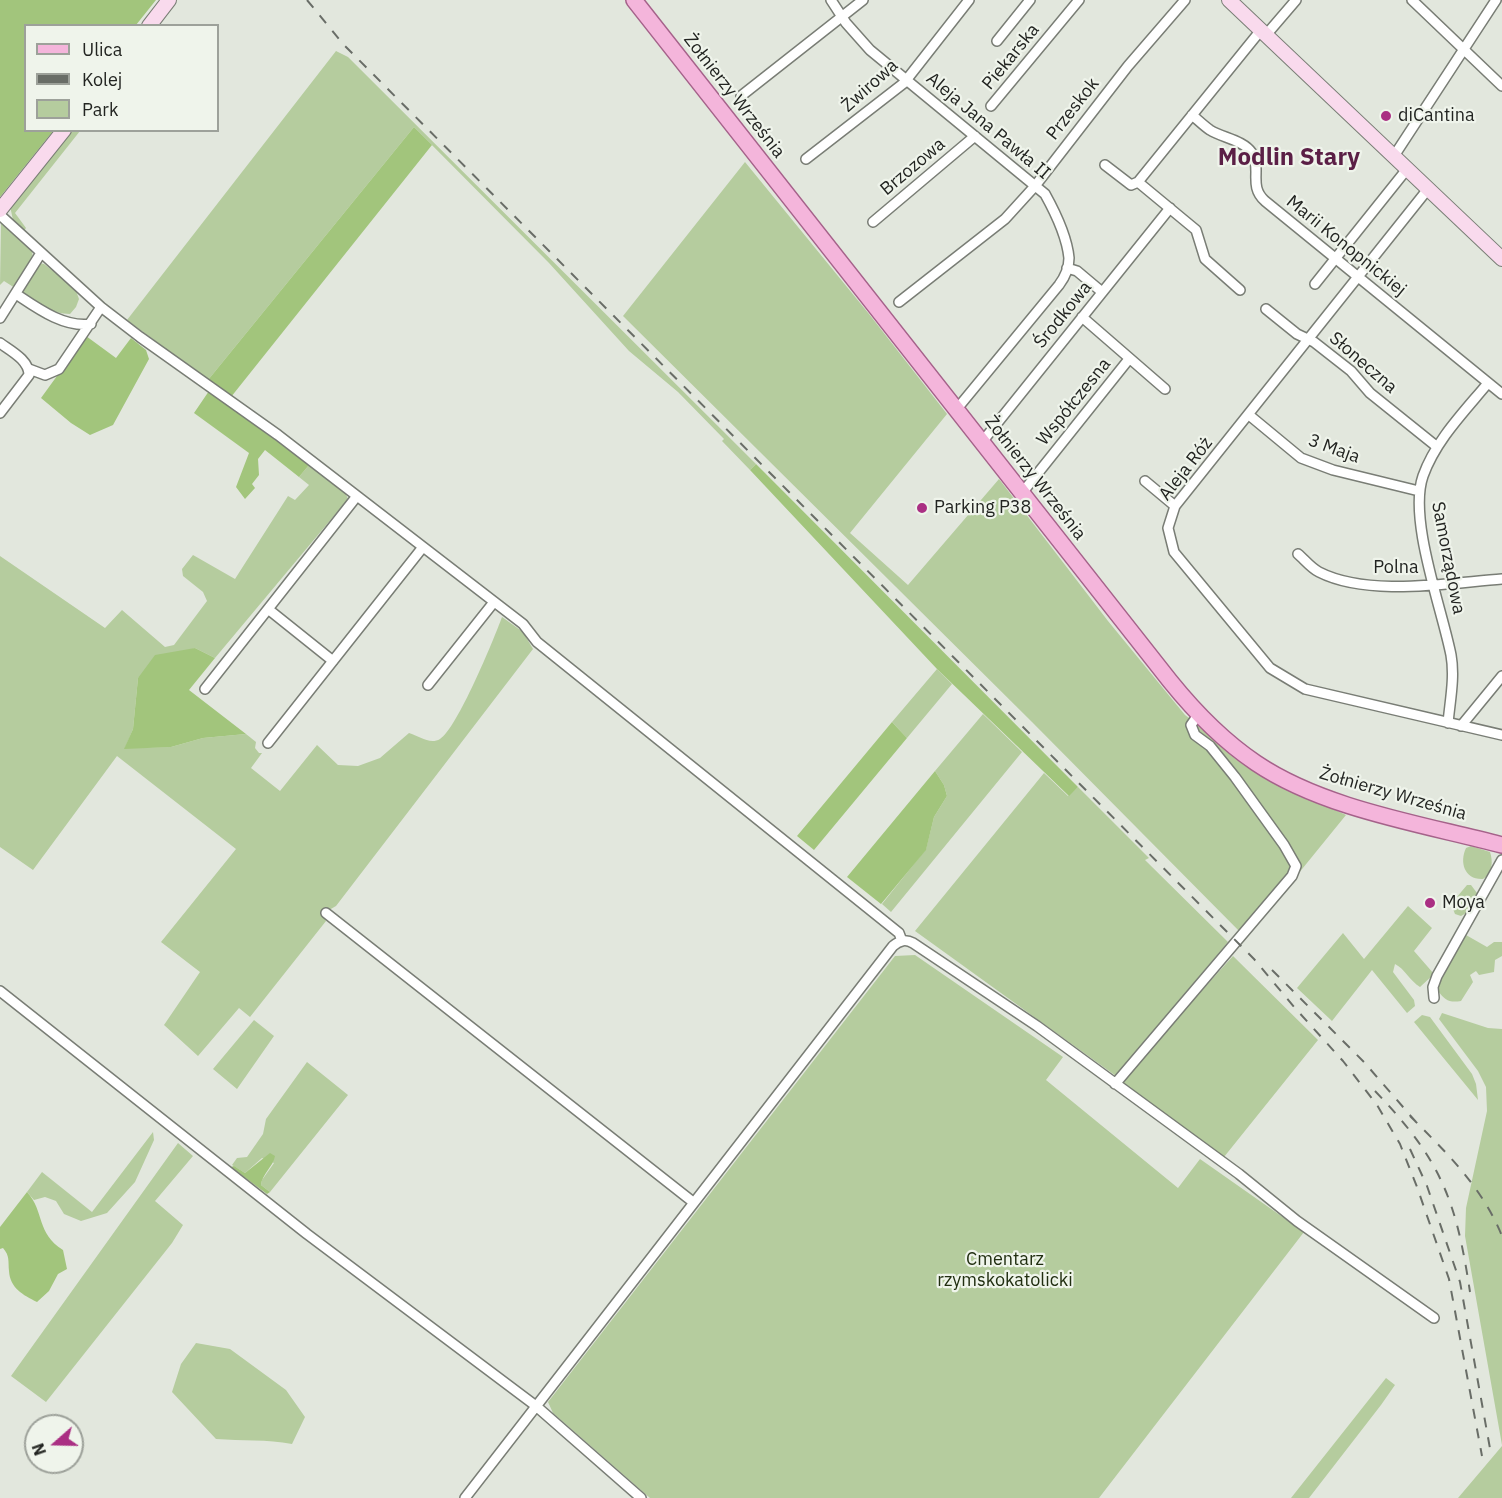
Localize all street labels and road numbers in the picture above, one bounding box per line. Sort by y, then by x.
street label: Piekarska [978,20,1044,94]
street label: Żołnierzy Września [679,30,789,162]
street label: Żwirowa [837,55,903,117]
street label: Aleja Jana Pawła II [922,68,1054,184]
street label: Przeskok [1042,74,1104,144]
street label: Brzozowa [876,134,950,200]
street label: Marii Konopnickiej [1282,191,1410,301]
street label: Środkowa [1029,277,1097,353]
street label: Słoneczna [1325,328,1401,398]
street label: Współczesna [1032,354,1116,450]
street label: Żołnierzy Września [980,412,1090,544]
street label: 3 Maja [1305,430,1363,468]
street label: Aleja Róż [1155,433,1217,505]
street label: Samorządowa [1427,500,1469,616]
street label: Polna [1373,557,1419,579]
street label: Żołnierzy Września [1317,763,1469,825]

